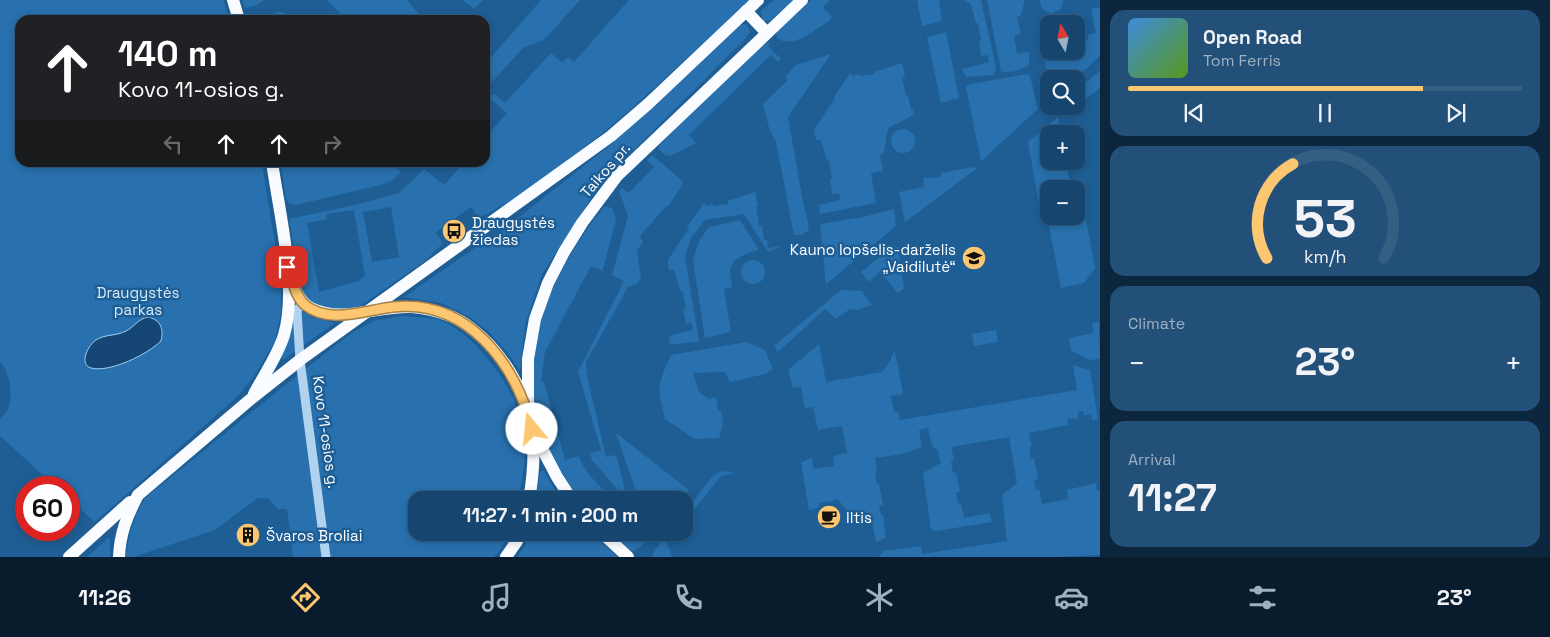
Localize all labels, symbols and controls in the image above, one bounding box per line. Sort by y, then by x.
north arrow [1040,15,1085,60]
map controls [1040,15,1085,225]
text: Open Road [1203,25,1302,50]
text: 140 m [118,32,218,76]
icon: ahead [35,35,100,100]
text: Tom Ferris [1203,50,1281,71]
button: search [1040,70,1085,115]
text: Kovo 11-osios g. [118,75,284,103]
icon: previous [1180,99,1208,127]
icon: pause [1311,99,1339,127]
icon: next [1442,99,1470,127]
button: + [1040,125,1085,170]
icon: left [159,130,187,158]
icon: ahead [212,130,240,158]
icon: ahead [265,130,293,158]
icon: right [318,130,346,158]
street label: Taikos pr. [576,139,634,201]
button: − [1040,180,1085,225]
text: 53 [1294,186,1356,252]
place label: Draugystės žiedas [472,213,555,249]
bus stop icon: Draugystės žiedas [441,218,467,244]
place label: Kauno lopšelis-darželis „Vaidilutė“ [790,240,956,276]
school or university icon: Kauno lopšelis-darželis „Vaidilutė“ [961,245,987,271]
text: km/h [1304,245,1346,268]
pin [266,246,308,288]
icon: arrive [273,253,301,281]
park label: Draugystės parkas [97,283,180,319]
text: Climate [1128,313,1185,334]
text: 23° [1295,338,1355,386]
text: − [1128,345,1145,381]
text: + [1505,345,1522,381]
street label: Kovo 11-osios g. [309,375,343,489]
position arrow [505,402,557,454]
text: Arrival [1128,449,1176,470]
text: 11:27 [1128,474,1217,522]
speed limit sign: 60 [15,476,80,541]
text: 11:27 · 1 min · 200 m [463,503,638,528]
cafe icon: Iltis [816,504,842,530]
place label: Iltis [846,508,872,527]
building icon: Švaros Broliai [235,522,261,548]
place label: Švaros Broliai [266,526,362,545]
icon: directions [288,580,323,615]
icon: music [479,580,514,615]
icon: phone [671,580,706,615]
icon: climate [862,580,897,615]
icon: car [1054,580,1089,615]
icon: filters [1245,580,1280,615]
text: 11:26 [78,583,131,611]
text: 23° [1437,583,1472,611]

